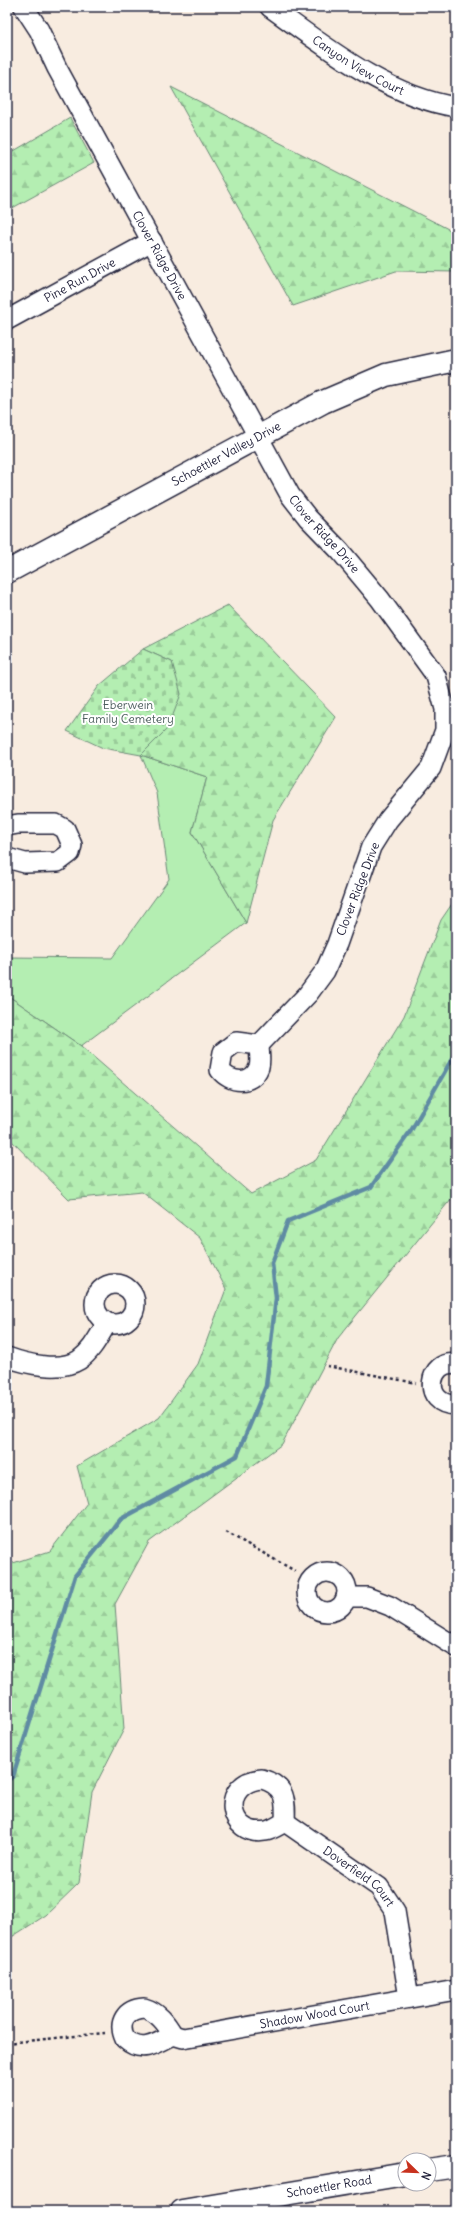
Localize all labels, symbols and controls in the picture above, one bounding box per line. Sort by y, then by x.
street label: Canyon View Court [310,32,407,98]
street label: Clover Ridge Drive [129,208,190,302]
street label: Pine Run Drive [41,254,118,305]
street label: Schoettler Valley Drive [169,418,283,489]
street label: Clover Ridge Drive [286,492,363,576]
park label: Eberwein Family Cemetery [82,697,174,726]
street label: Clover Ridge Drive [333,840,382,938]
street label: Doverfield Court [320,1843,398,1909]
street label: Shadow Wood Court [259,1997,370,2031]
north arrow [397,2152,437,2192]
text: N [418,2170,434,2182]
street label: Schoettler Road [285,2172,373,2201]

